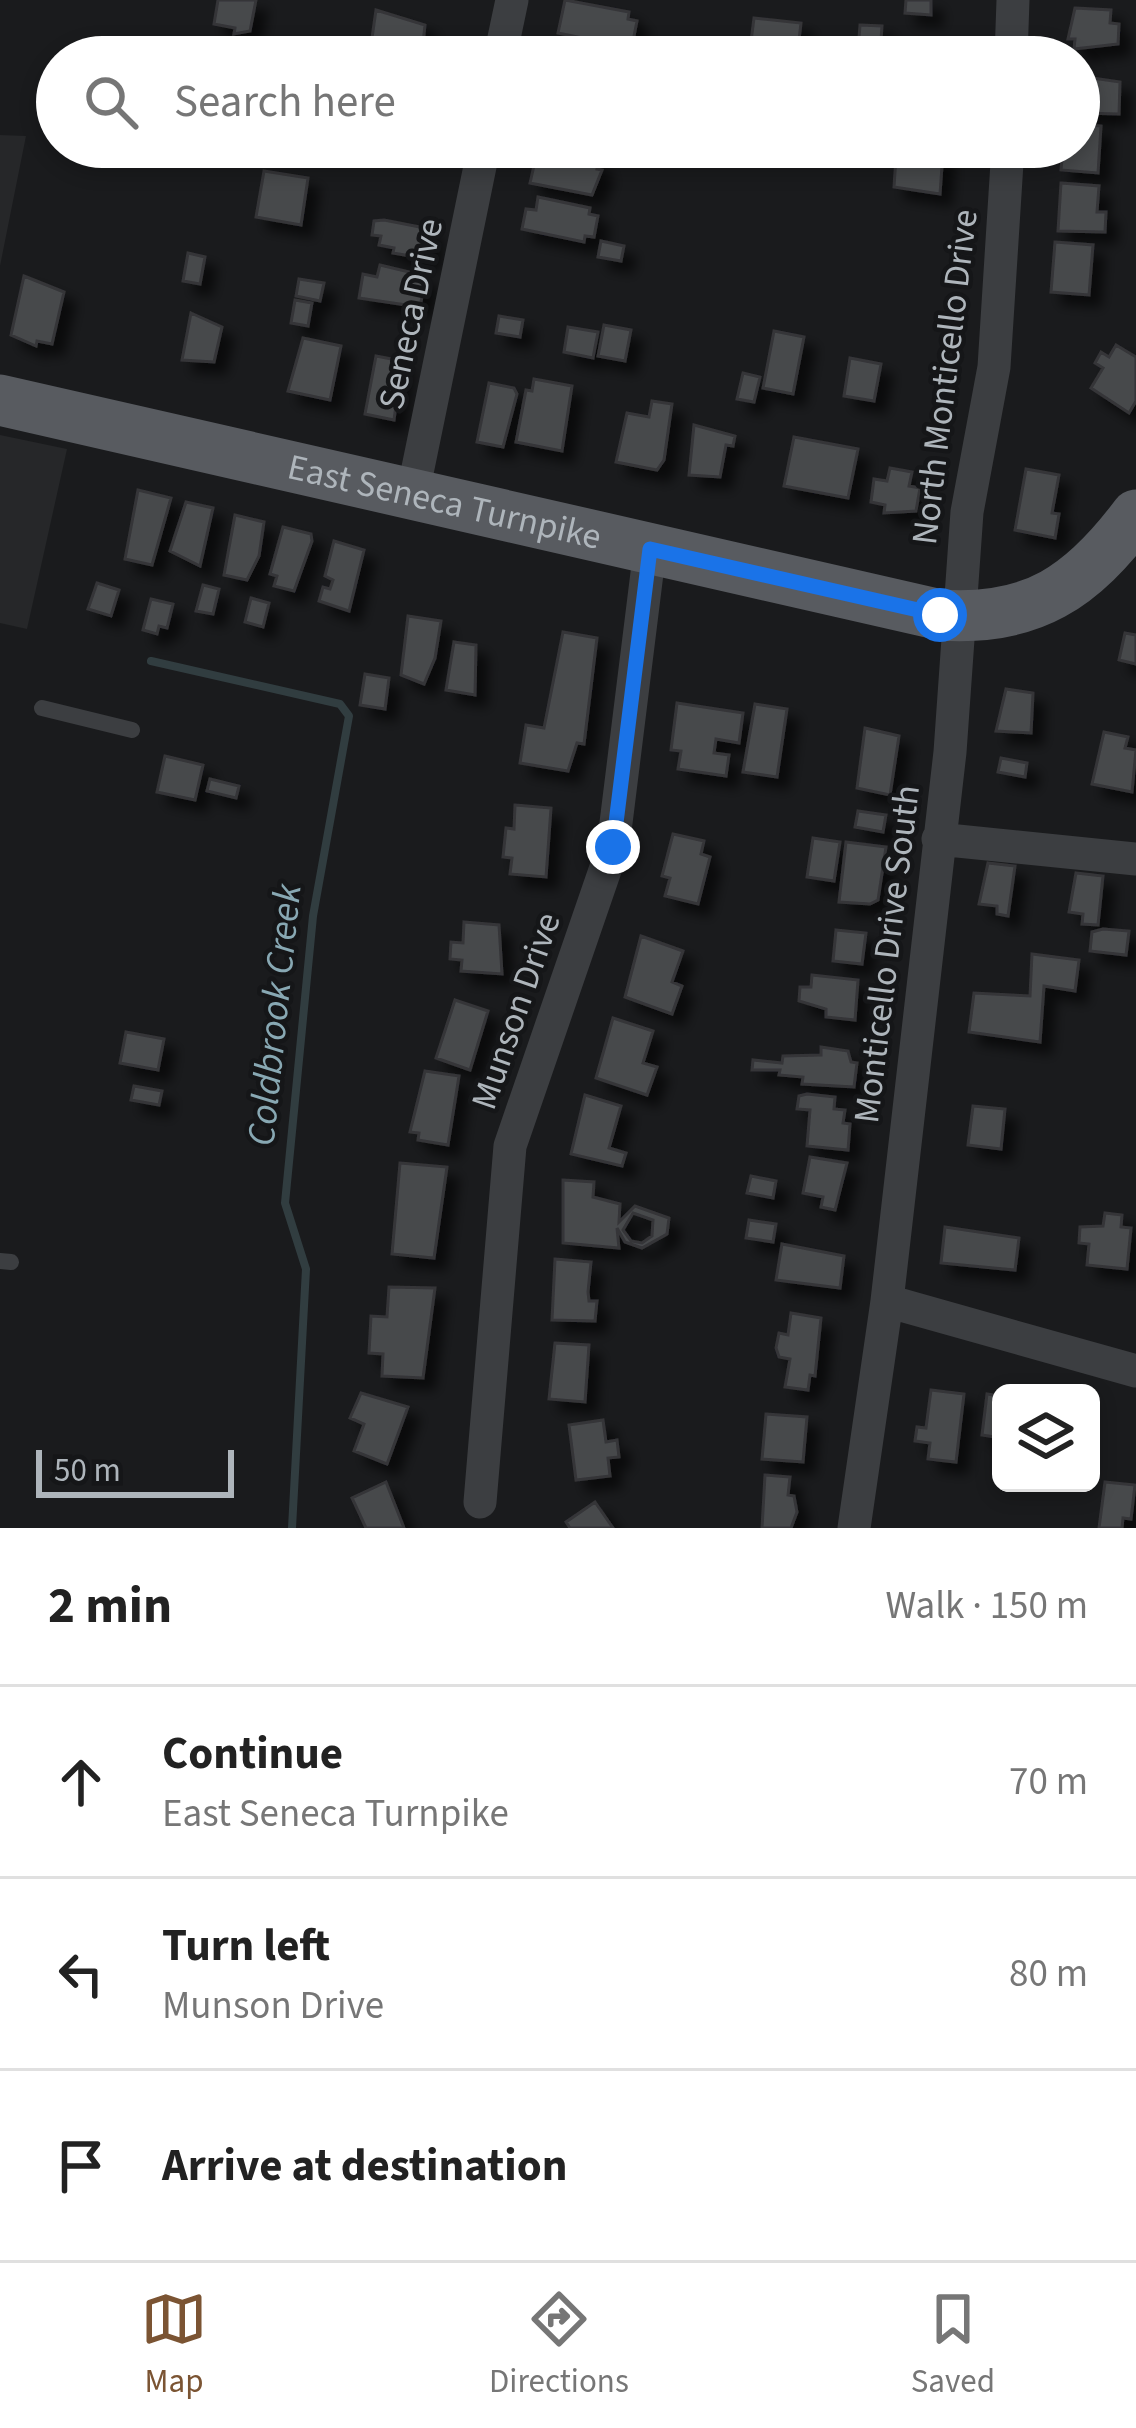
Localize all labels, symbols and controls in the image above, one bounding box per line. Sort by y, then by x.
search box [36,36,1100,168]
icon: search [78,69,144,135]
text: Search here [174,70,396,134]
street label: North Monticello Drive [899,207,991,547]
street label: Seneca Drive [366,214,456,414]
street label: East Seneca Turnpike [283,441,606,562]
route start [913,588,967,642]
street label: Monticello Drive South [841,782,933,1126]
route end [586,820,640,874]
water label: Coldbrook Creek [233,880,317,1149]
street label: Munson Drive [459,906,573,1116]
map controls [992,1384,1100,1492]
button: layers [992,1384,1100,1492]
scale bar [36,1444,234,1497]
text: 50 m [54,1447,121,1494]
text: 2 min [48,1570,172,1642]
text: Walk · 150 m [885,1578,1088,1634]
text: Continue [162,1722,343,1786]
icon: ahead [48,1749,114,1815]
text: 70 m [1009,1754,1088,1810]
text: East Seneca Turnpike [162,1786,509,1842]
text: Turn left [162,1914,330,1978]
icon: left [48,1941,114,2007]
text: 80 m [1009,1946,1088,2002]
text: Munson Drive [162,1978,384,2034]
icon: arrive [48,2133,114,2199]
text: Arrive at destination [162,2134,567,2198]
tab: Map [141,2286,207,2405]
tab: Directions [489,2286,629,2405]
tab: Saved [911,2286,995,2405]

